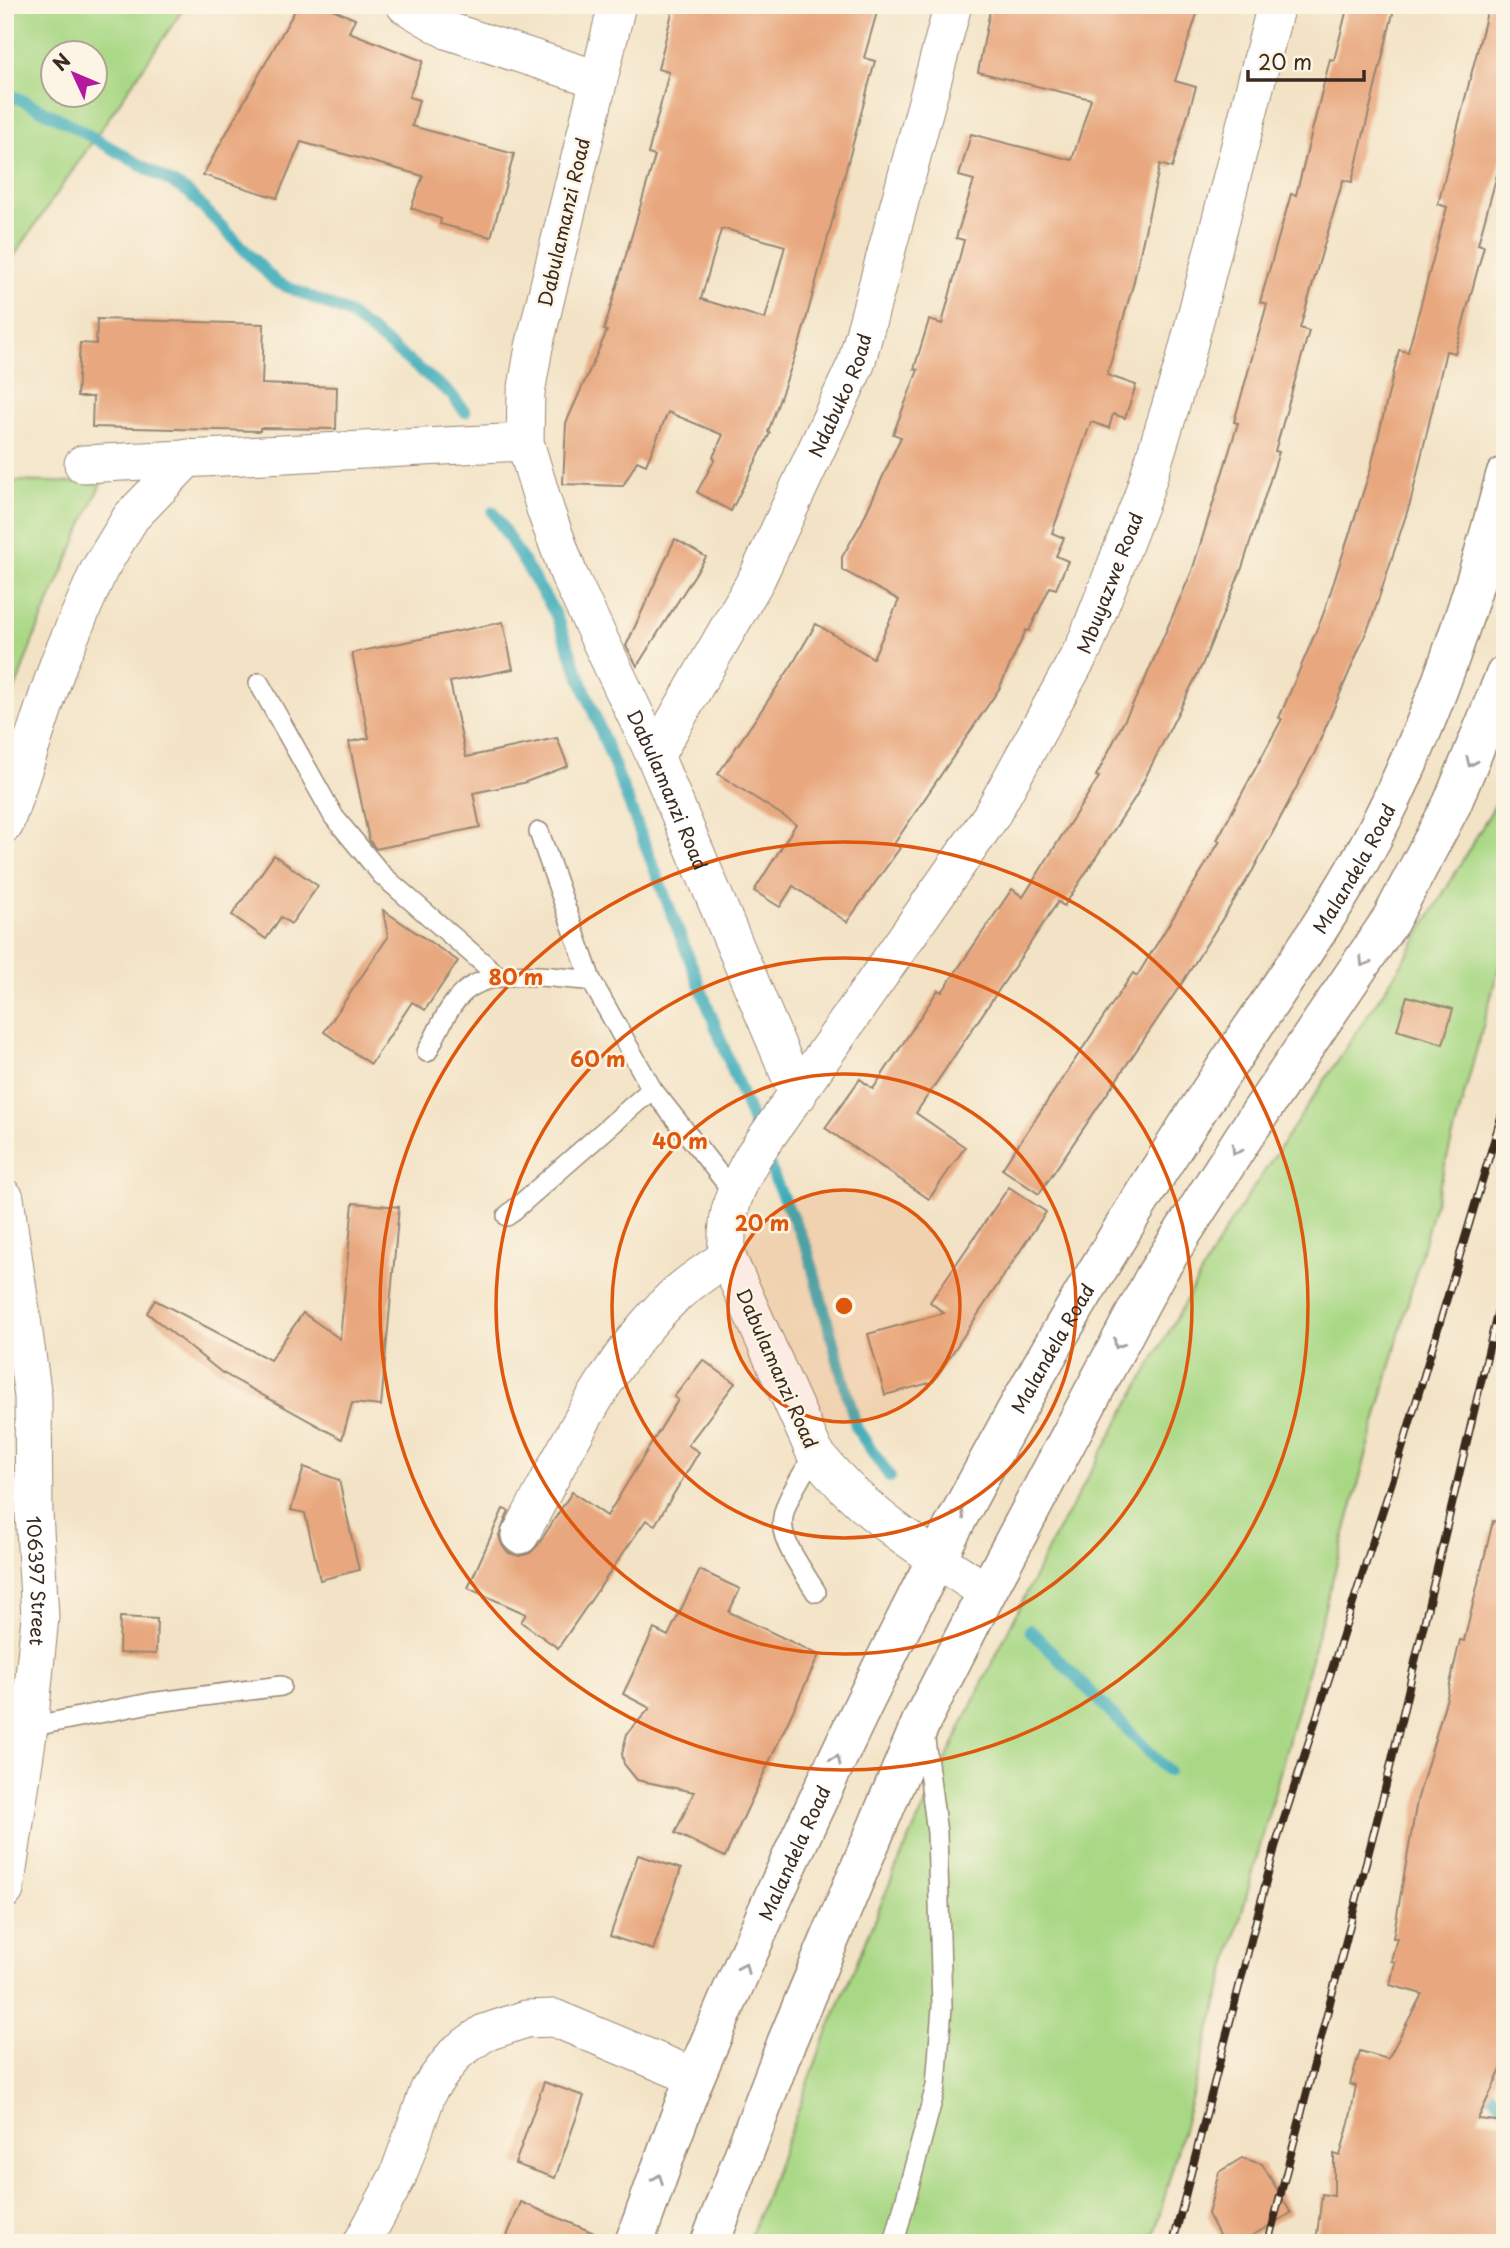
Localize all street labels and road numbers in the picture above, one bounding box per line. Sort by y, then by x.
street label: Dabulamanzi Road [530,135,596,309]
street label: Ndabuko Road [801,330,878,462]
street label: Mbuyazwe Road [1069,508,1149,658]
street label: Dabulamanzi Road [621,704,715,874]
street label: Malandela Road [1305,799,1402,939]
street label: Malandela Road [1003,1278,1100,1418]
street label: Dabulamanzi Road [730,1283,826,1453]
street label: 106397 Street [20,1515,54,1647]
street label: Malandela Road [751,1781,837,1925]

